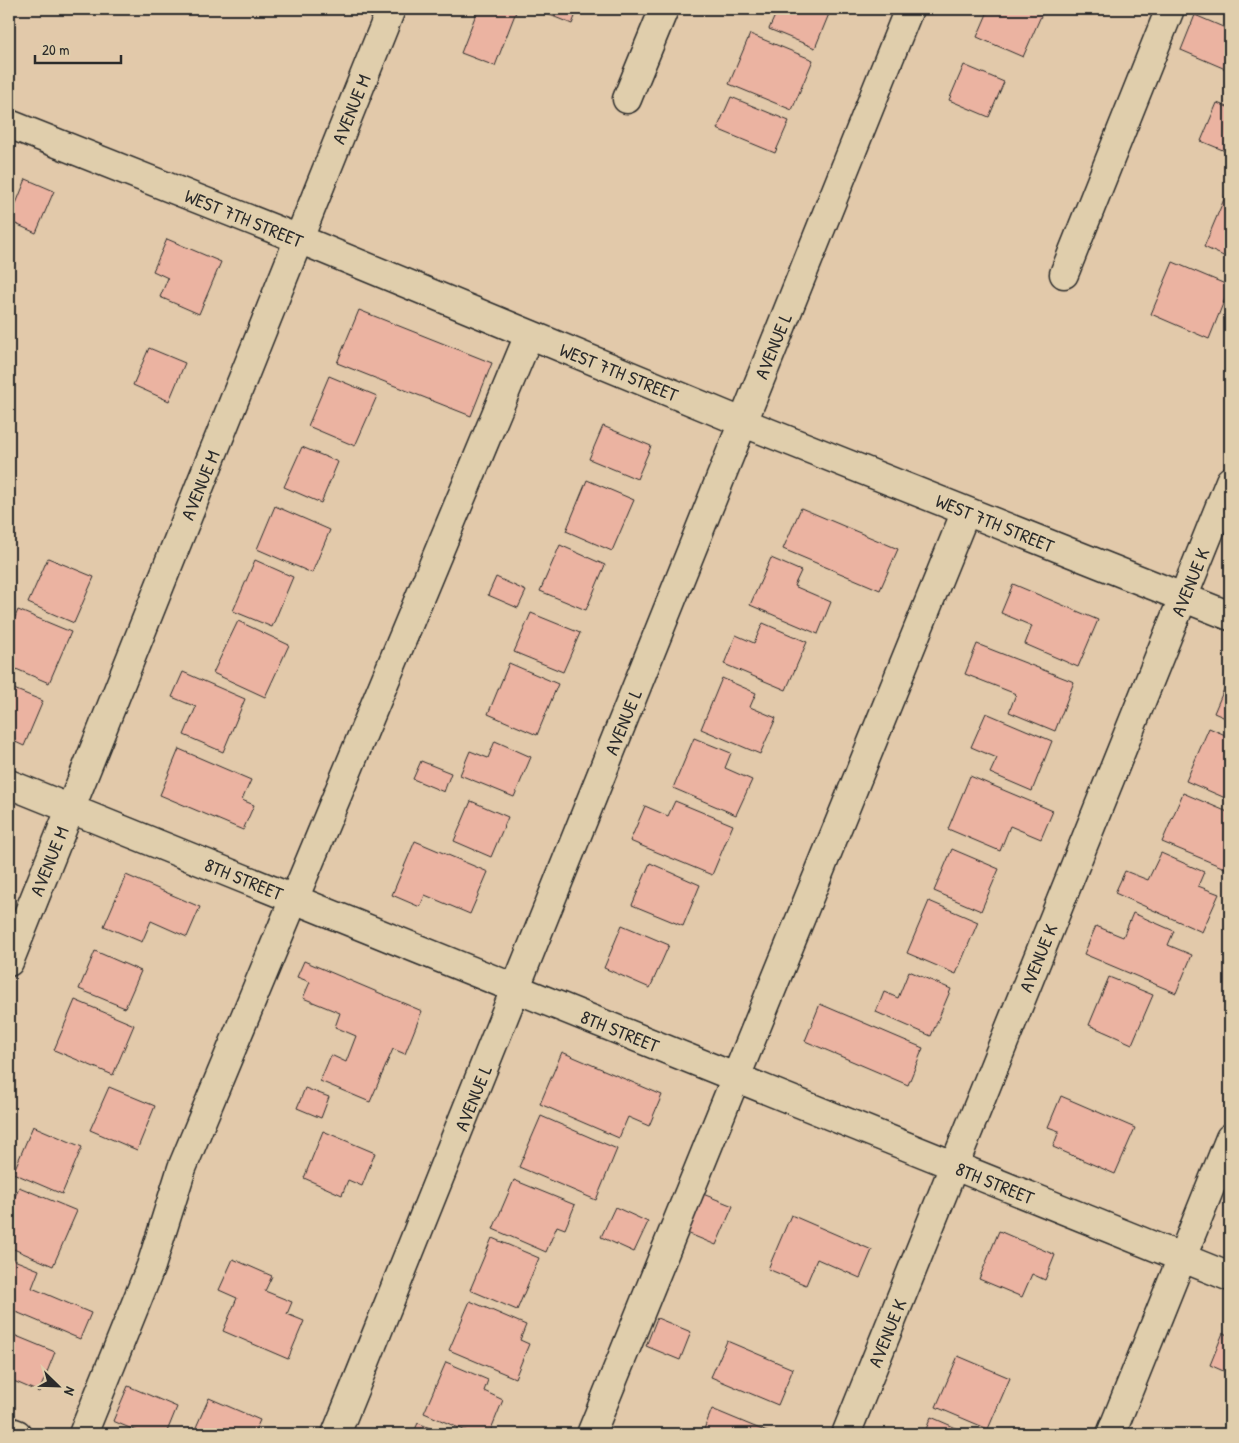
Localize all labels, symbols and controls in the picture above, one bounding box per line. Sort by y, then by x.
scale bar [35,32,121,64]
text: 20 m [42,39,69,60]
street label: AVENUE M [325,70,377,148]
street label: WEST 7TH STREET [181,182,308,254]
street label: AVENUE L [748,309,798,383]
street label: WEST 7TH STREET [556,336,683,408]
street label: AVENUE M [174,446,226,524]
street label: WEST 7TH STREET [932,487,1059,559]
street label: AVENUE K [1165,544,1215,620]
street label: AVENUE L [598,685,648,759]
street label: AVENUE M [23,822,75,900]
street label: 8TH STREET [201,852,288,907]
street label: AVENUE K [1013,920,1063,996]
street label: 8TH STREET [577,1004,664,1059]
street label: AVENUE L [448,1061,498,1135]
street label: 8TH STREET [952,1156,1039,1211]
street label: AVENUE K [862,1295,912,1371]
north arrow [32,1360,82,1410]
text: N [60,1384,81,1399]

